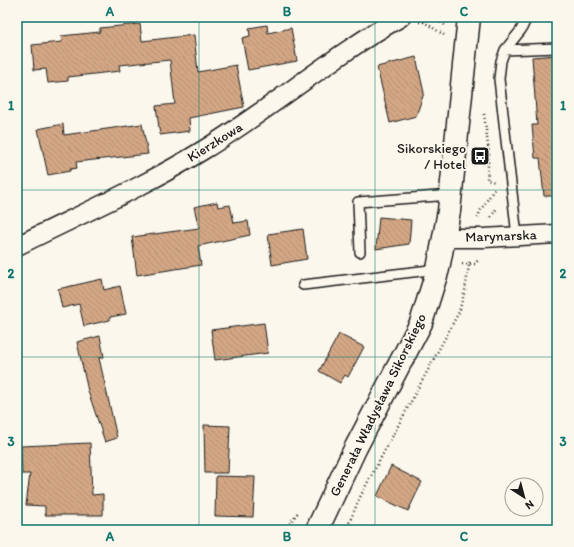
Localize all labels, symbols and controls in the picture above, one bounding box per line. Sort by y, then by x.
text: A [105,4,115,19]
text: B [283,4,292,19]
text: C [460,4,469,19]
text: 1 [8,98,14,113]
text: 1 [560,98,566,113]
street label: Kierzkowa [184,118,246,166]
place label: Sikorskiego / Hotel [397,140,466,173]
bus stop icon: Sikorskiego / Hotel [469,145,491,167]
street label: Marynarska [465,226,538,246]
text: 2 [8,266,15,281]
text: 2 [560,266,567,281]
street label: Generała Władysława Sikorskiego [326,311,430,499]
text: 3 [7,434,15,449]
text: 3 [559,434,567,449]
north arrow [504,477,544,517]
text: N [523,497,536,512]
text: A [105,529,115,544]
text: B [283,529,292,544]
text: C [460,529,469,544]

